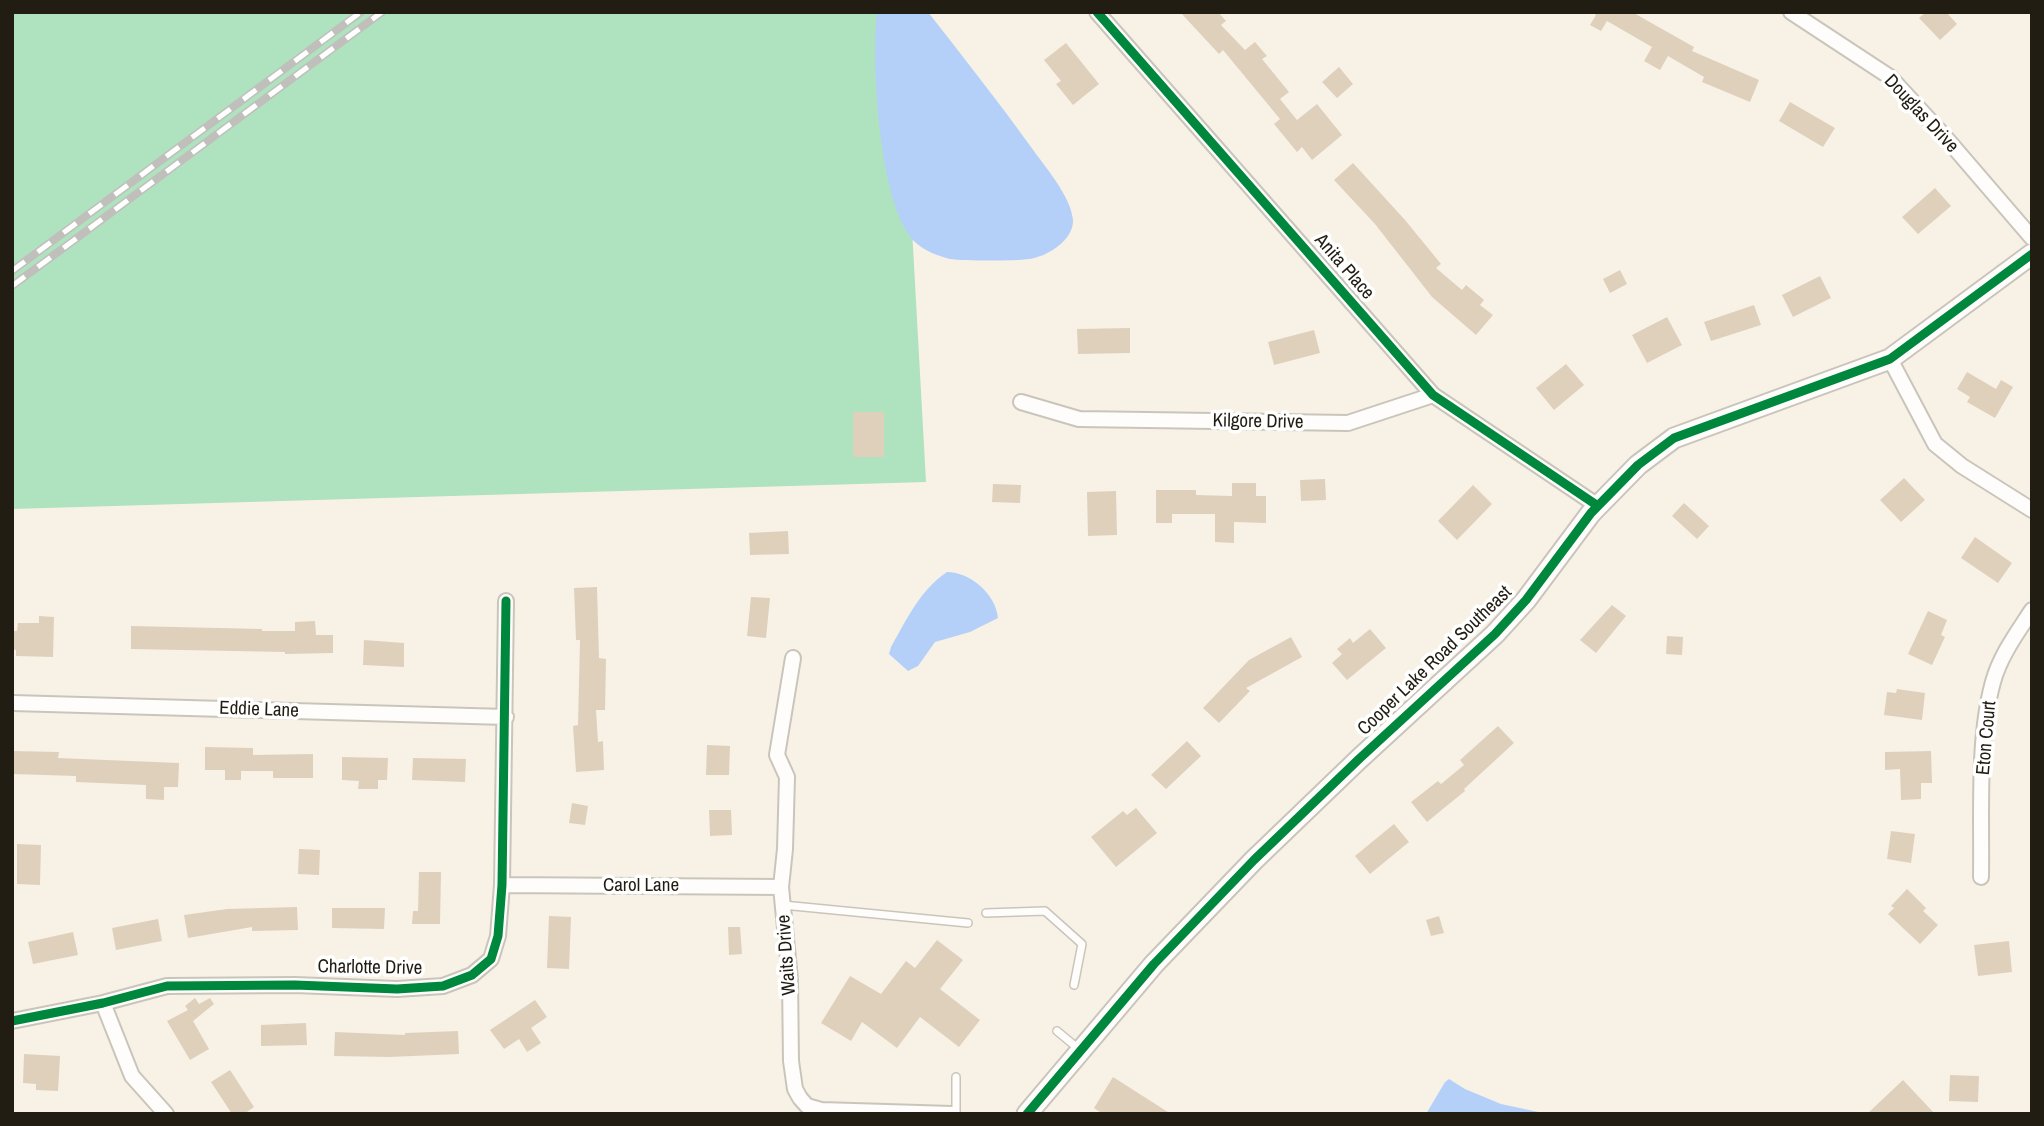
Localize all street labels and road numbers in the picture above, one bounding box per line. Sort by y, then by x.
street label: Douglas Drive [1879,70,1963,158]
street label: Anita Place [1309,229,1379,305]
street label: Kilgore Drive [1212,410,1304,434]
street label: Cooper Lake Road Southeast [1353,582,1517,740]
street label: Eddie Lane [219,697,299,723]
street label: Eton Court [1972,700,2002,776]
street label: Carol Lane [603,875,679,897]
street label: Waits Drive [773,914,801,996]
street label: Charlotte Drive [317,956,423,980]

